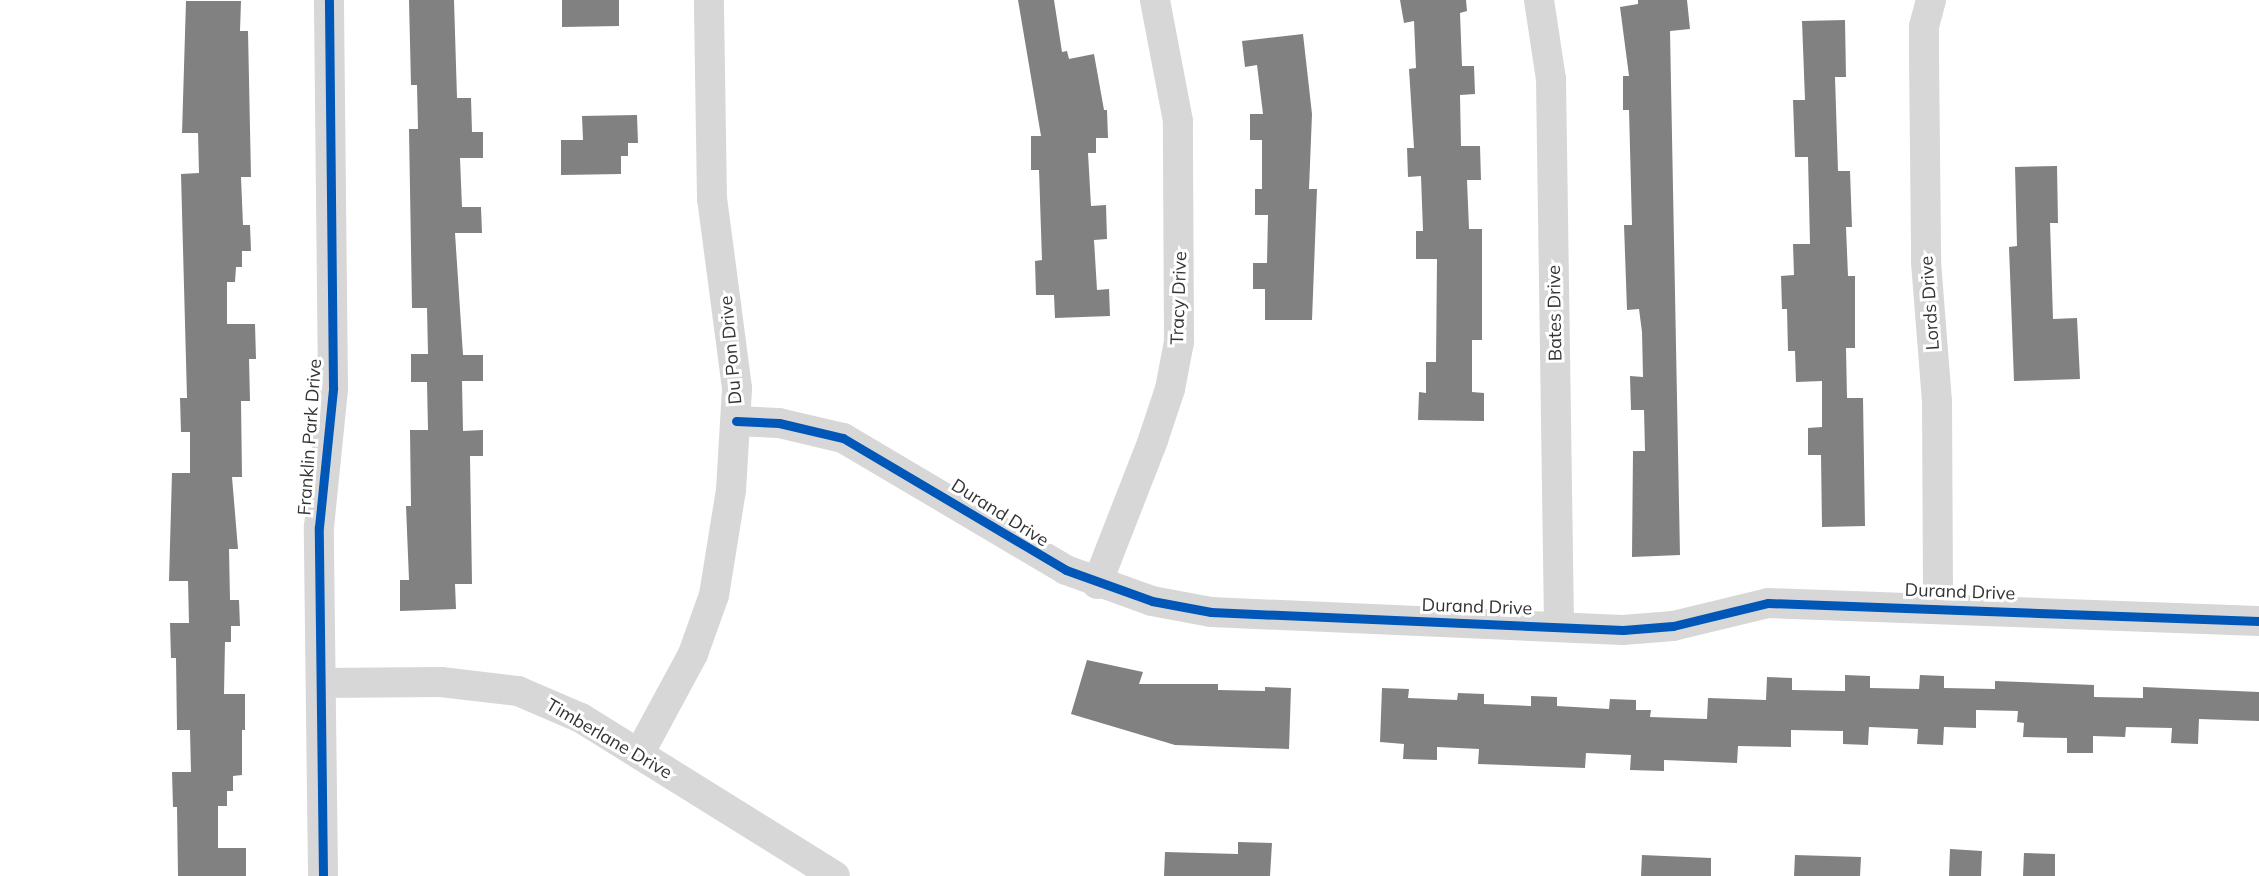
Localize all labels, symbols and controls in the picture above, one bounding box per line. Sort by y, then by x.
street label: Tracy Drive [1167,251,1191,345]
street label: Lords Drive [1916,255,1944,351]
street label: Bates Drive [1543,265,1567,361]
street label: Du Pon Drive [715,295,747,405]
street label: Franklin Park Drive [294,358,326,516]
street label: Durand Drive [947,475,1053,551]
street label: Durand Drive [1904,579,2016,605]
street label: Durand Drive [1421,594,1533,620]
street label: Timberlane Drive [542,694,676,784]

